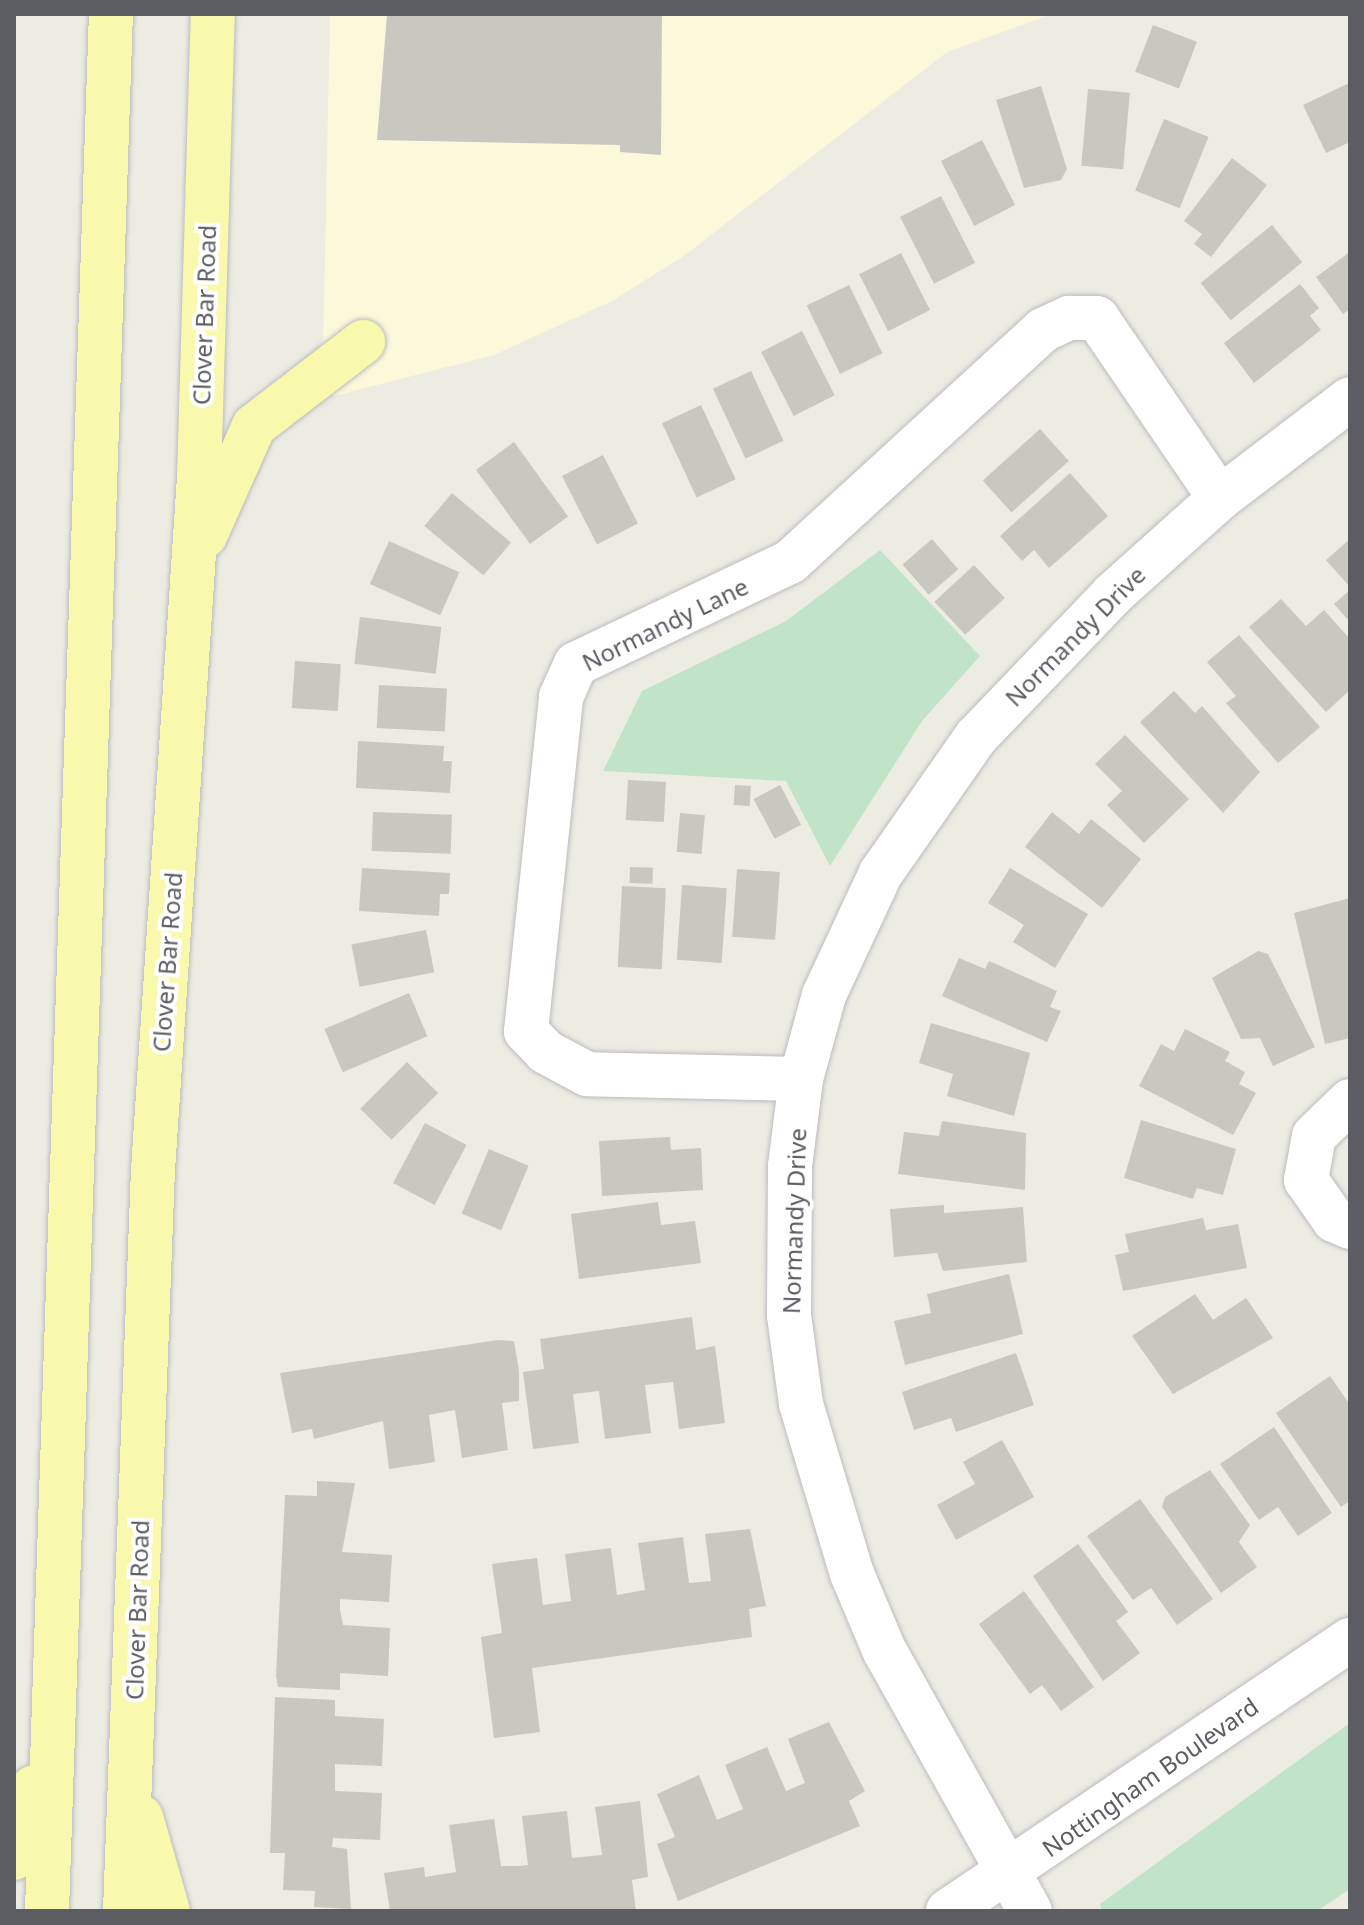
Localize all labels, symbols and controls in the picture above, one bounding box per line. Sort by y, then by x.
street label: Clover Bar Road [186,224,222,406]
street label: Normandy Drive [999,560,1151,712]
street label: Normandy Lane [577,571,753,677]
street label: Clover Bar Road [146,871,188,1053]
street label: Normandy Drive [776,1128,812,1314]
street label: Clover Bar Road [119,1519,155,1701]
street label: Nottingham Boulevard [1037,1692,1263,1862]

